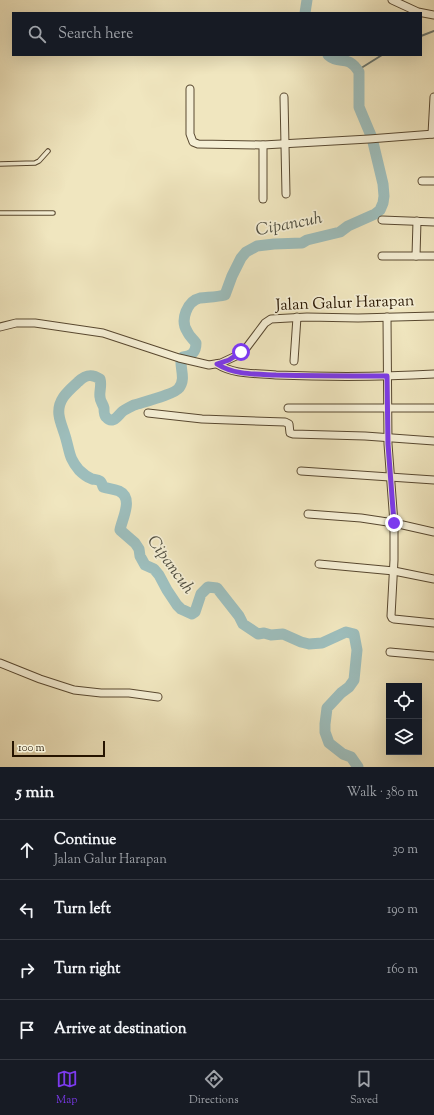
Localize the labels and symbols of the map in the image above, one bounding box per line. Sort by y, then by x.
water label: Cipancuh [254,207,325,243]
street label: Jalan Galur Harapan [274,290,415,318]
route start [232,343,250,361]
route end [385,514,403,532]
water label: Cipancuh [141,531,200,600]
scale bar [12,739,105,758]

